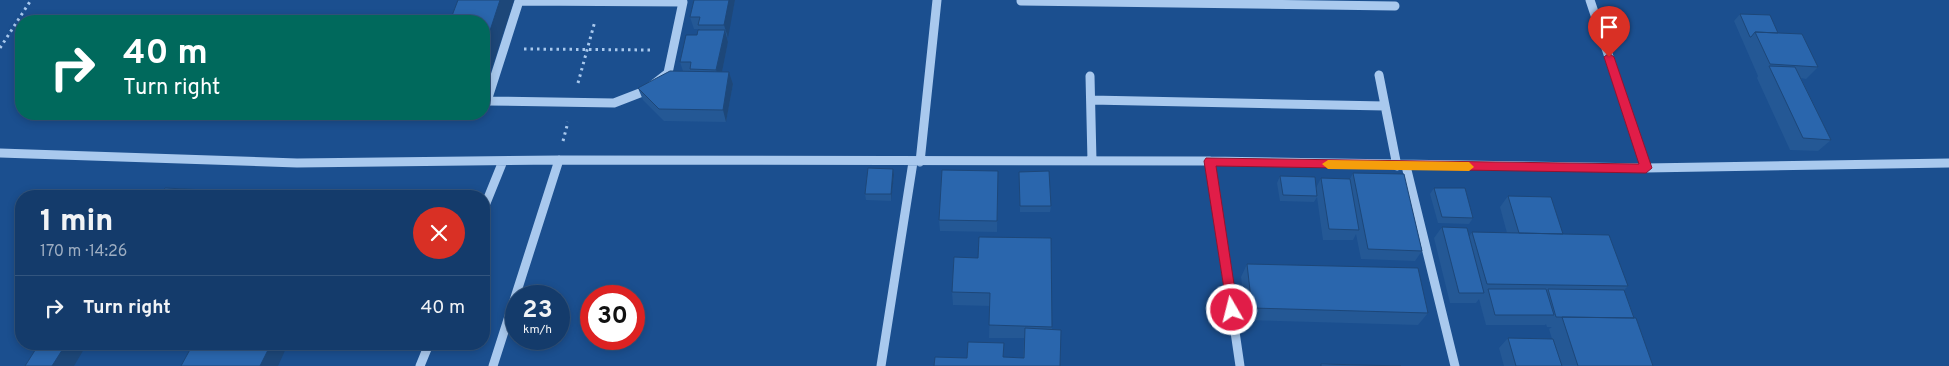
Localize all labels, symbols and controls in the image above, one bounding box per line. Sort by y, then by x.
pin [1588,6,1630,57]
icon: arrive [1595,13,1623,41]
text: 40 m [123,32,208,76]
icon: right [40,35,105,100]
text: Turn right [123,75,220,102]
text: 1 min [40,204,113,241]
button: close [413,207,465,259]
text: 170 m · 14:26 [40,242,127,262]
position arrow [1205,283,1257,335]
speed limit sign: 30 [580,285,645,350]
icon: right [40,294,68,322]
text: 23 [522,295,553,327]
text: Turn right [83,296,171,320]
text: 40 m [420,296,465,320]
text: km/h [523,322,552,338]

